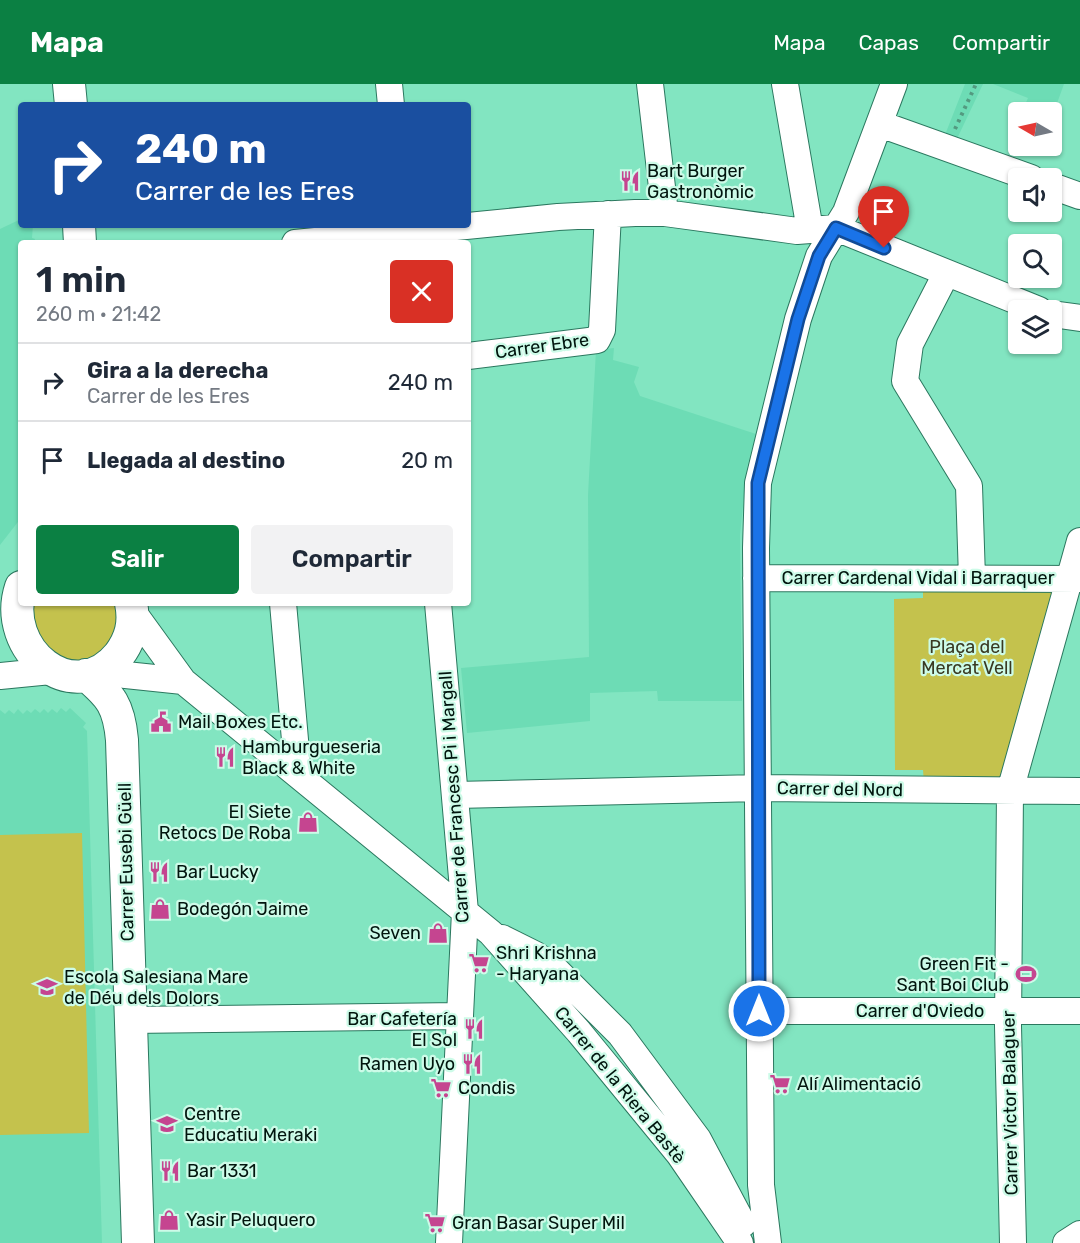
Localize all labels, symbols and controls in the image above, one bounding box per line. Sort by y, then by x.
text: Mapa [30,26,104,59]
text: Mapa [773,30,826,55]
text: Capas [859,30,919,55]
text: Compartir [952,30,1050,55]
north arrow [1008,102,1062,156]
map controls [1008,102,1062,354]
text: 240 m [135,124,267,174]
icon: right [36,126,114,204]
place label: Bart Burger Gastronòmic [647,160,754,203]
button: sound [1008,168,1062,222]
restaurant icon: Bart Burger Gastronòmic [618,169,642,193]
text: Carrer de les Eres [135,175,355,207]
pin [858,186,909,248]
icon: arrive [867,195,900,228]
button: search [1008,234,1062,288]
text: 1 min [36,258,127,301]
button: close [390,260,453,323]
button: layers [1008,300,1062,354]
text: 260 m · 21:42 [36,302,161,326]
street label: Carrer Ebre [494,329,590,363]
text: Gira a la derecha [87,357,268,384]
icon: right [36,366,69,399]
text: 240 m [388,369,453,396]
text: Carrer de les Eres [87,384,250,408]
icon: arrive [36,444,69,477]
text: Llegada al destino [87,447,285,474]
text: 20 m [401,447,453,474]
button: Salir [36,525,239,594]
button: Compartir [251,525,453,594]
street label: Carrer Cardenal Vidal i Barraquer [781,567,1055,589]
park label: Plaça del Mercat Vell [921,636,1013,679]
street label: Carrer de Francesc Pi i Margall [434,670,474,924]
public building icon: Mail Boxes Etc. [149,710,173,734]
place label: Mail Boxes Etc. [178,711,303,733]
place label: Hamburgueseria Black & White [242,736,381,779]
restaurant icon: Hamburgueseria Black & White [213,745,237,769]
street label: Carrer del Nord [777,777,903,801]
street label: Carrer Eusebi Güell [114,782,138,942]
place label: El Siete Retocs De Roba [159,801,291,844]
shop icon: El Siete Retocs De Roba [296,810,320,834]
restaurant icon: Bar Lucky [147,860,171,884]
place label: Bar Lucky [176,861,259,883]
shop icon: Bodegón Jaime [148,897,172,921]
place label: Bodegón Jaime [177,898,308,920]
shop icon: Seven [426,921,450,945]
place label: Seven [369,922,421,944]
place label: Shri Krishna - Haryana [496,942,597,985]
supermarket icon: Shri Krishna - Haryana [467,951,491,975]
place label: Green Fit - Sant Boi Club [897,953,1009,996]
sports icon: Green Fit - Sant Boi Club [1014,962,1038,986]
place label: Escola Salesiana Mare de Déu dels Dolors [64,966,248,1009]
school or university icon: Escola Salesiana Mare de Déu dels Dolors [35,975,59,999]
position arrow [727,979,791,1043]
street label: Carrer d'Oviedo [856,1000,984,1022]
street label: Carrer de la Riera Bastè [550,1002,690,1168]
place label: Bar Cafetería El Sol [347,1008,457,1051]
street label: Carrer Victor Balaguer [997,1010,1023,1196]
restaurant icon: Bar Cafetería El Sol [462,1017,486,1041]
restaurant icon: Ramen Uyo [460,1052,484,1076]
place label: Ramen Uyo [359,1053,455,1075]
supermarket icon: Alí Alimentació [768,1072,792,1096]
place label: Alí Alimentació [797,1073,921,1095]
supermarket icon: Condis [429,1076,453,1100]
place label: Condis [458,1077,515,1099]
place label: Centre Educatiu Meraki [184,1103,317,1146]
school or university icon: Centre Educatiu Meraki [155,1112,179,1136]
restaurant icon: Bar 1331 [158,1159,182,1183]
place label: Bar 1331 [187,1160,257,1182]
shop icon: Yasir Peluquero [157,1208,181,1232]
place label: Yasir Peluquero [186,1209,316,1231]
supermarket icon: Gran Basar Super Mil [423,1211,447,1235]
place label: Gran Basar Super Mil [452,1212,625,1234]

